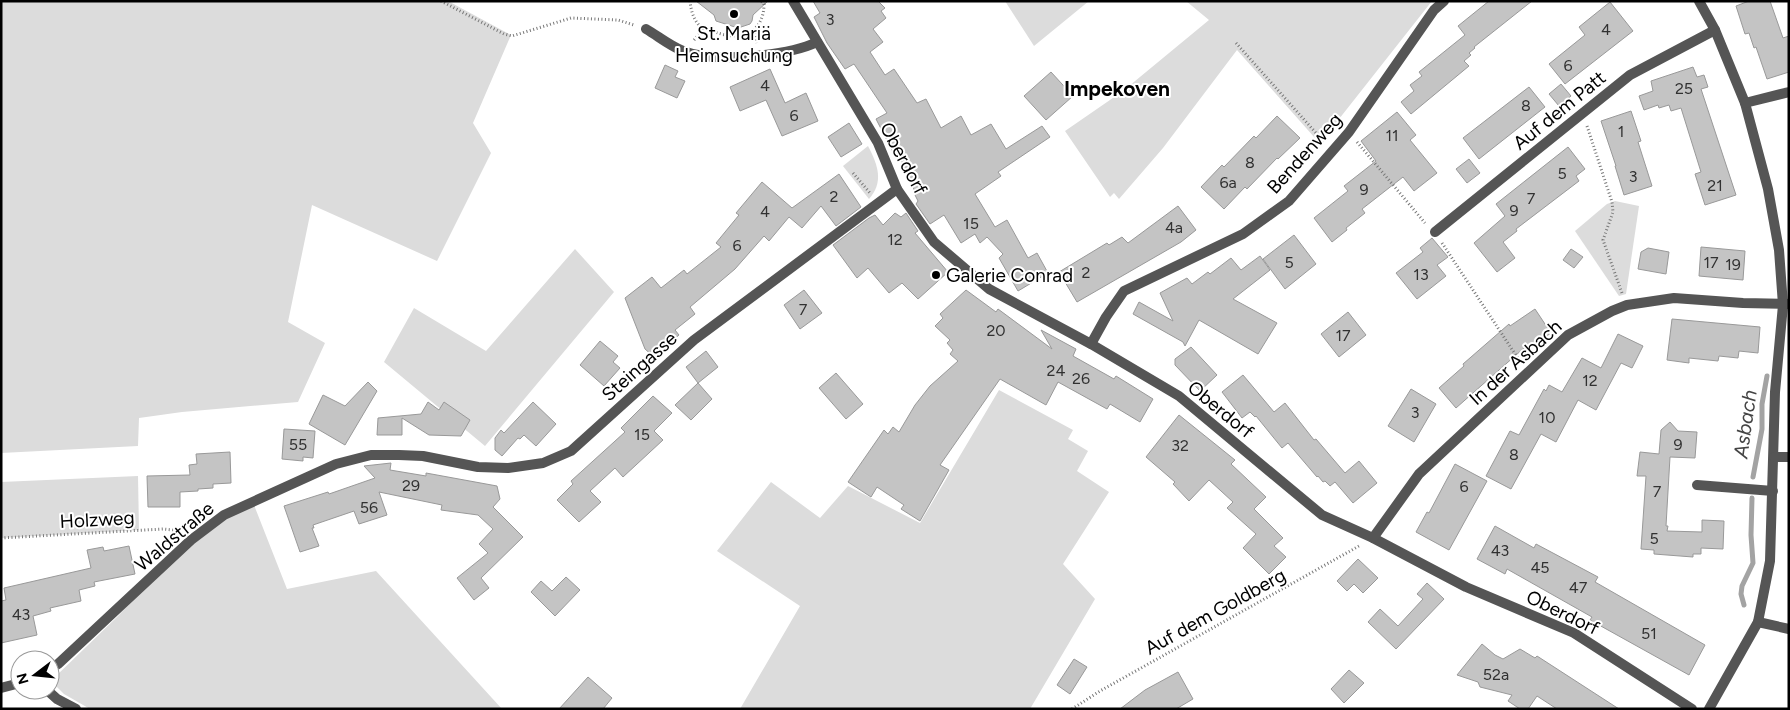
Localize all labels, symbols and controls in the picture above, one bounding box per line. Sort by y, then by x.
marker: St. Mariä Heimsuchung [728,8,740,20]
house number: 3 [826,10,834,29]
house number: 4 [1601,20,1611,39]
place label: St. Mariä Heimsuchung [675,22,793,67]
house number: 6 [1563,56,1573,75]
street label: Auf dem Patt [1508,66,1610,155]
house number: 4 [760,76,770,95]
district label: Impekoven [1064,76,1170,101]
house number: 25 [1675,79,1693,98]
house number: 8 [1521,96,1531,115]
house number: 6 [789,106,799,125]
street label: Bendenweg [1262,108,1347,198]
street label: Oberdorf [875,118,932,198]
house number: 1 [1618,122,1624,141]
house number: 11 [1385,126,1399,145]
house number: 8 [1245,153,1255,172]
house number: 5 [1557,164,1567,183]
house number: 3 [1629,167,1637,186]
house number: 6a [1219,173,1237,192]
house number: 21 [1707,176,1723,195]
house number: 9 [1359,180,1369,199]
house number: 2 [830,187,838,206]
house number: 7 [1527,189,1536,208]
house number: 9 [1509,201,1519,220]
house number: 4 [760,202,770,221]
house number: 15 [963,214,979,233]
house number: 4a [1165,218,1183,237]
house number: 12 [887,230,903,249]
house number: 6 [732,236,742,255]
house number: 5 [1284,253,1294,272]
house number: 17 [1703,253,1719,272]
house number: 19 [1725,255,1741,274]
house number: 2 [1082,263,1090,282]
place label: Galerie Conrad [946,264,1073,287]
house number: 13 [1413,265,1429,284]
marker: Galerie Conrad [930,269,942,281]
house number: 7 [799,300,808,319]
street label: In der Asbach [1464,315,1566,410]
house number: 20 [986,321,1006,340]
house number: 17 [1335,326,1351,345]
street label: Steingasse [597,327,682,406]
house number: 24 [1047,361,1065,380]
house number: 26 [1072,369,1090,388]
house number: 12 [1582,371,1598,390]
street label: Oberdorf [1183,376,1258,443]
water label: Asbach [1728,388,1762,461]
house number: 3 [1411,403,1419,422]
house number: 10 [1539,408,1555,427]
house number: 15 [634,425,650,444]
house number: 55 [289,435,307,454]
house number: 9 [1673,435,1683,454]
house number: 32 [1171,436,1189,455]
house number: 8 [1509,445,1519,464]
house number: 29 [402,476,420,495]
house number: 6 [1459,477,1469,496]
house number: 7 [1653,482,1662,501]
street label: Waldstraße [130,497,218,576]
house number: 56 [360,498,378,517]
street label: Holzweg [59,506,135,533]
house number: 5 [1649,529,1659,548]
house number: 43 [1491,541,1509,560]
house number: 45 [1530,558,1550,577]
street label: Auf dem Goldberg [1141,563,1290,660]
house number: 47 [1569,578,1588,597]
street label: Oberdorf [1523,585,1603,640]
house number: 43 [12,605,30,624]
house number: 51 [1641,624,1657,643]
north arrow [10,650,60,700]
house number: 52a [1483,665,1509,684]
text: N [13,671,33,686]

